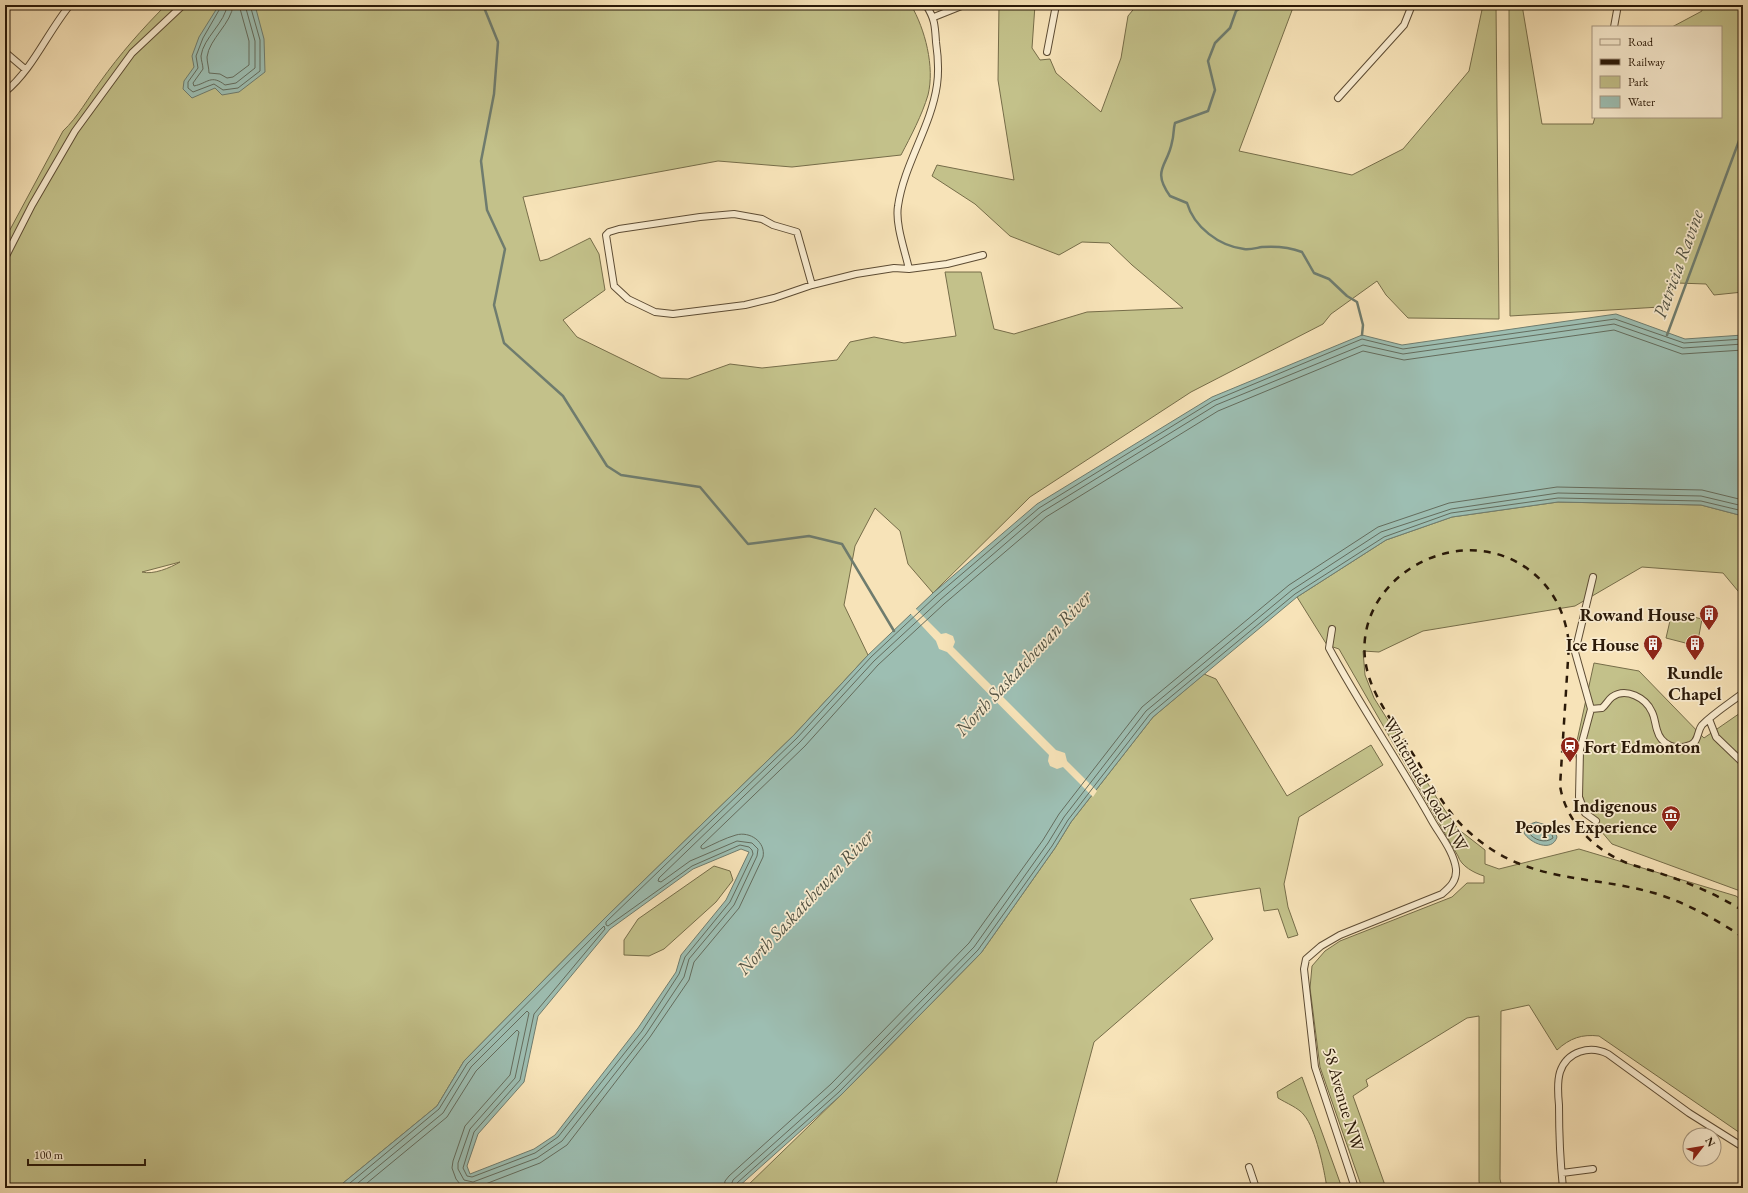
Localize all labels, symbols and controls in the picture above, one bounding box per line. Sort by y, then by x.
legend [1592,26,1722,118]
text: Road [1628,34,1654,50]
text: Railway [1628,54,1666,70]
text: Park [1628,74,1649,90]
text: Water [1628,94,1655,110]
water label: Patricia Ravine [1647,206,1709,322]
water label: North Saskatchewan River [948,584,1097,742]
place label: Rowand House [1580,603,1695,626]
building icon: Rowand House [1698,603,1720,631]
place label: Ice House [1566,633,1639,656]
building icon: Ice House [1642,633,1664,661]
building icon: Rundle Chapel [1684,633,1706,661]
place label: Rundle Chapel [1667,661,1723,705]
street label: Whitemud Road NW [1378,713,1474,856]
station icon: Fort Edmonton [1559,735,1581,763]
place label: Fort Edmonton [1584,735,1701,758]
place label: Indigenous Peoples Experience [1515,794,1657,838]
museum icon: Indigenous Peoples Experience [1660,804,1682,832]
water label: North Saskatchewan River [730,823,879,981]
street label: 58 Avenue NW [1318,1044,1370,1154]
north arrow [1682,1127,1722,1167]
text: N [1702,1134,1719,1149]
scale bar [28,1141,145,1167]
text: 100 m [34,1147,64,1163]

